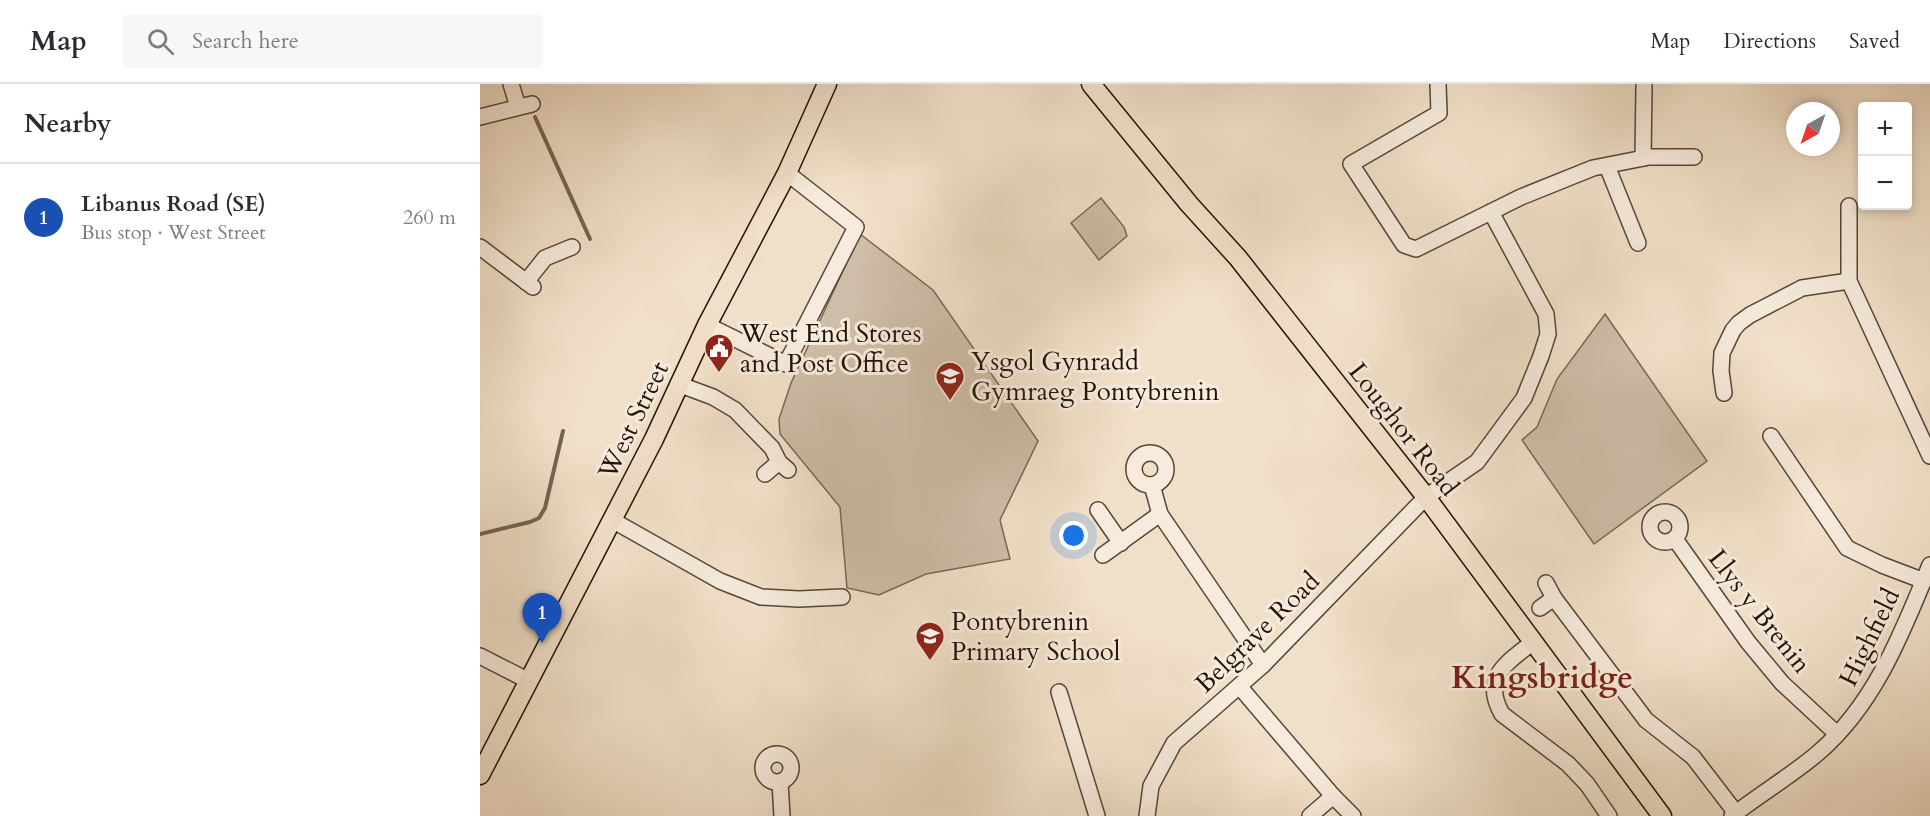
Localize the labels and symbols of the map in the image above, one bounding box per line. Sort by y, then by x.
north arrow [1786,102,1840,156]
place label: West End Stores and Post Office [739,316,921,381]
public building icon: West End Stores and Post Office [703,332,735,374]
place label: Ysgol Gynradd Gymraeg Pontybrenin [971,344,1220,409]
street label: West Street [589,355,677,486]
street label: Loughor Road [1340,355,1467,503]
school or university icon: Ysgol Gynradd Gymraeg Pontybrenin [934,360,966,402]
your location [1059,521,1088,550]
street label: Llys y Brenin [1700,542,1819,681]
street label: Belgrave Road [1187,564,1327,701]
street label: Highfield [1831,582,1908,692]
pin: 1 [522,594,562,643]
place label: Pontybrenin Primary School [951,604,1121,669]
school or university icon: Pontybrenin Primary School [914,620,946,662]
district label: Kingsbridge [1451,656,1633,700]

